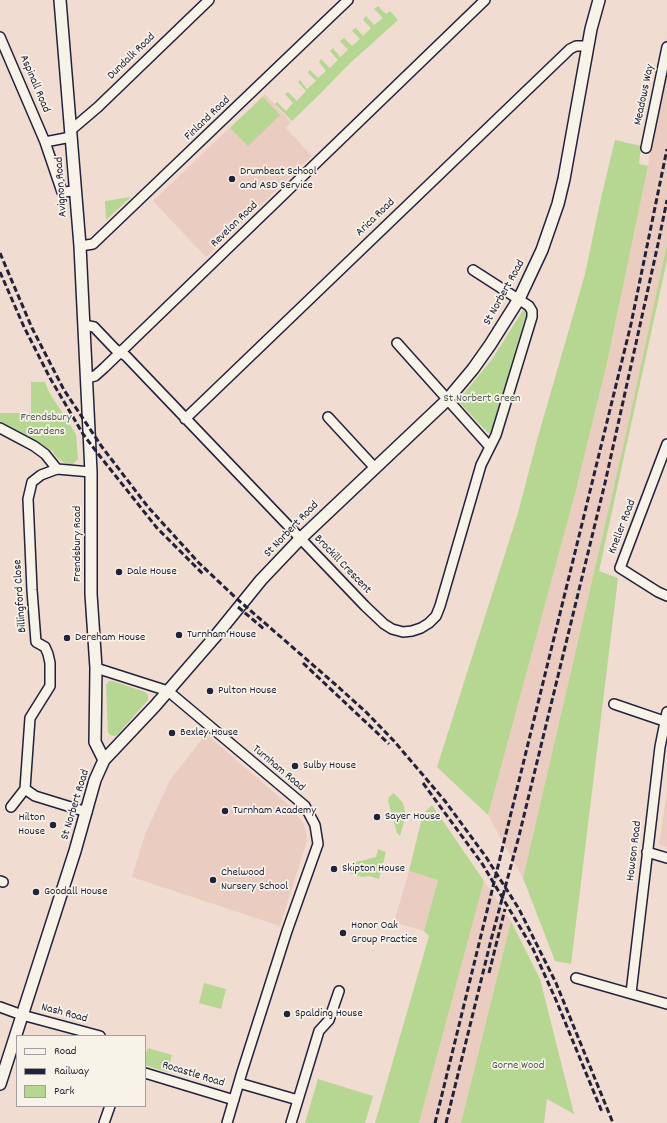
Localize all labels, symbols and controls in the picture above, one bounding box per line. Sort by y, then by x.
street label: Dundalk Road [105,31,159,83]
street label: Aspinall Road [15,53,53,115]
street label: Meadows Way [632,63,658,127]
street label: Finland Road [182,94,234,144]
street label: Avignon Road [53,156,71,218]
place label: Drumbeat School and ASD Service [240,165,316,193]
marker: Drumbeat School and ASD Service [227,174,237,184]
street label: Arica Road [353,196,399,240]
street label: Revelon Road [208,199,262,251]
street label: St Norbert Road [481,258,529,328]
park label: St Norbert Green [444,392,520,406]
park label: Frendsbury Gardens [21,411,71,439]
street label: Kneller Road [606,498,640,556]
street label: St Norbert Road [262,499,322,561]
street label: Frendsbury Road [71,506,85,582]
street label: Brockill Crescent [310,532,374,598]
street label: Billingford Close [11,559,31,633]
place label: Dale House [127,565,177,579]
marker: Dale House [114,567,124,577]
place label: Turnham House [187,628,256,642]
marker: Turnham House [174,630,184,640]
place label: Dereham House [75,631,145,645]
marker: Dereham House [62,633,72,643]
place label: Pulton House [218,684,277,698]
marker: Pulton House [205,686,215,696]
place label: Bexley House [180,726,238,740]
marker: Bexley House [167,728,177,738]
street label: Turnham Road [249,743,307,795]
place label: Sulby House [303,759,356,773]
marker: Sulby House [290,761,300,771]
street label: St Norbert Road [58,768,94,842]
place label: Turnham Academy [233,804,316,818]
marker: Turnham Academy [220,806,230,816]
place label: Sayer House [385,810,440,824]
place label: Hilton House [18,811,45,839]
marker: Sayer House [372,812,382,822]
marker: Hilton House [48,820,58,830]
street label: Howson Road [624,820,646,882]
place label: Skipton House [342,862,405,876]
marker: Skipton House [329,864,339,874]
place label: Chelwood Nursery School [221,866,288,894]
marker: Chelwood Nursery School [208,875,218,885]
place label: Goodall House [44,885,107,899]
marker: Goodall House [31,887,41,897]
place label: Honor Oak Group Practice [351,919,417,947]
marker: Honor Oak Group Practice [338,928,348,938]
street label: Nash Road [39,1001,89,1027]
place label: Spalding House [295,1007,363,1021]
marker: Spalding House [282,1009,292,1019]
legend [16,1035,146,1107]
text: Road [54,1043,76,1060]
street label: Rocastle Road [160,1059,226,1091]
park label: Gorne Wood [492,1059,544,1073]
text: Railway [54,1063,89,1080]
text: Park [54,1083,74,1100]

